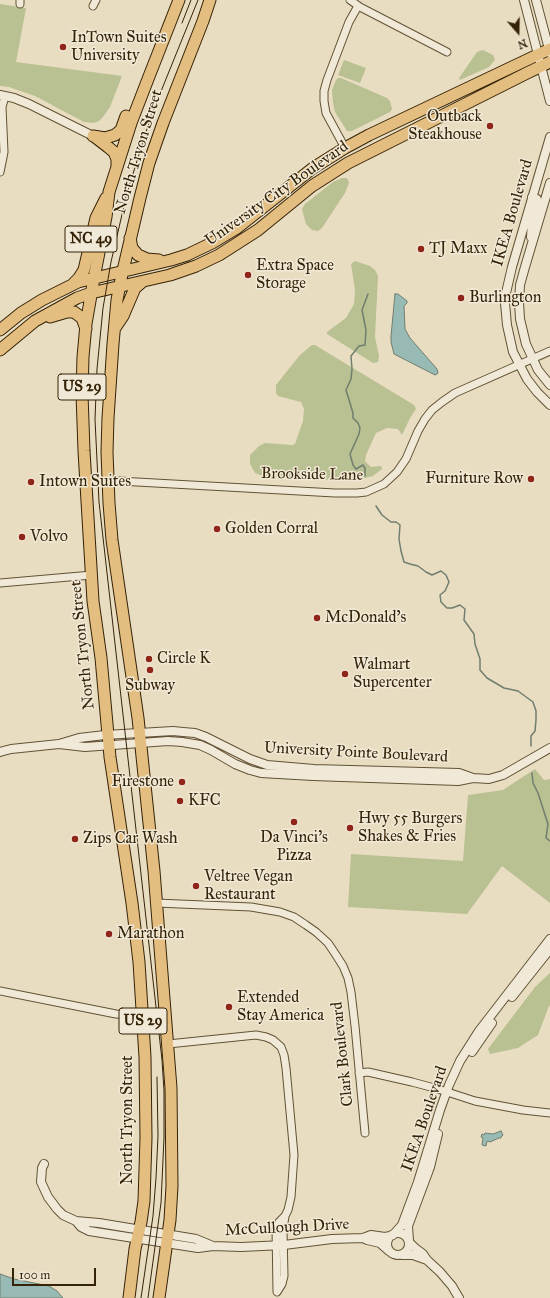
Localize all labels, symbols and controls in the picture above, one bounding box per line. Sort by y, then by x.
north arrow [498,12,538,52]
place label: InTown Suites University [71,28,167,66]
text: N [516,36,529,51]
marker: InTown Suites University [58,42,68,52]
street label: North Tryon Street [111,87,167,217]
place label: Outback Steakhouse [408,107,482,145]
marker: Outback Steakhouse [485,121,495,131]
street label: University City Boulevard [202,137,352,251]
street label: IKEA Boulevard [489,157,537,269]
road number: NC 49 [65,226,117,252]
place label: TJ Maxx [429,239,487,259]
marker: TJ Maxx [416,244,426,254]
place label: Extra Space Storage [256,256,334,294]
marker: Extra Space Storage [243,270,253,280]
place label: Burlington [469,288,541,308]
marker: Burlington [456,293,466,303]
road number: US 29 [58,374,106,400]
street label: Brookside Lane [261,465,363,485]
place label: Furniture Row [425,469,523,489]
place label: Intown Suites [39,472,131,492]
marker: Furniture Row [526,474,536,484]
marker: Intown Suites [26,477,36,487]
place label: Golden Corral [225,519,318,539]
marker: Golden Corral [212,524,222,534]
place label: Volvo [30,527,68,547]
marker: Volvo [17,532,27,542]
street label: North Tryon Street [67,580,99,710]
place label: McDonald's [325,608,406,628]
marker: McDonald's [312,613,322,623]
place label: Circle K [157,649,211,669]
marker: Circle K [144,654,154,664]
place label: Walmart Supercenter [353,655,432,693]
marker: Subway [145,665,155,675]
marker: Walmart Supercenter [340,669,350,679]
place label: Subway [125,676,175,696]
street label: University Pointe Boulevard [263,739,449,767]
place label: Firestone [112,772,174,792]
marker: Firestone [177,777,187,787]
place label: KFC [188,791,221,811]
marker: KFC [175,796,185,806]
place label: Hwy 55 Burgers Shakes & Fries [358,809,462,847]
marker: Da Vinci's Pizza [289,817,299,827]
marker: Hwy 55 Burgers Shakes & Fries [345,823,355,833]
place label: Da Vinci's Pizza [260,828,328,866]
place label: Zips Car Wash [83,829,178,849]
marker: Zips Car Wash [70,834,80,844]
place label: Veltree Vegan Restaurant [204,867,293,905]
marker: Veltree Vegan Restaurant [191,881,201,891]
place label: Marathon [117,924,184,944]
marker: Marathon [104,929,114,939]
place label: Extended Stay America [237,988,324,1026]
street label: Clark Boulevard [328,1001,358,1107]
marker: Extended Stay America [224,1002,234,1012]
road number: US 29 [119,1008,167,1034]
street label: North Tryon Street [118,1055,138,1185]
street label: IKEA Boulevard [398,1064,452,1174]
street label: McCullough Drive [224,1215,350,1241]
scale bar [14,1260,98,1286]
text: 100 m [19,1268,50,1282]

